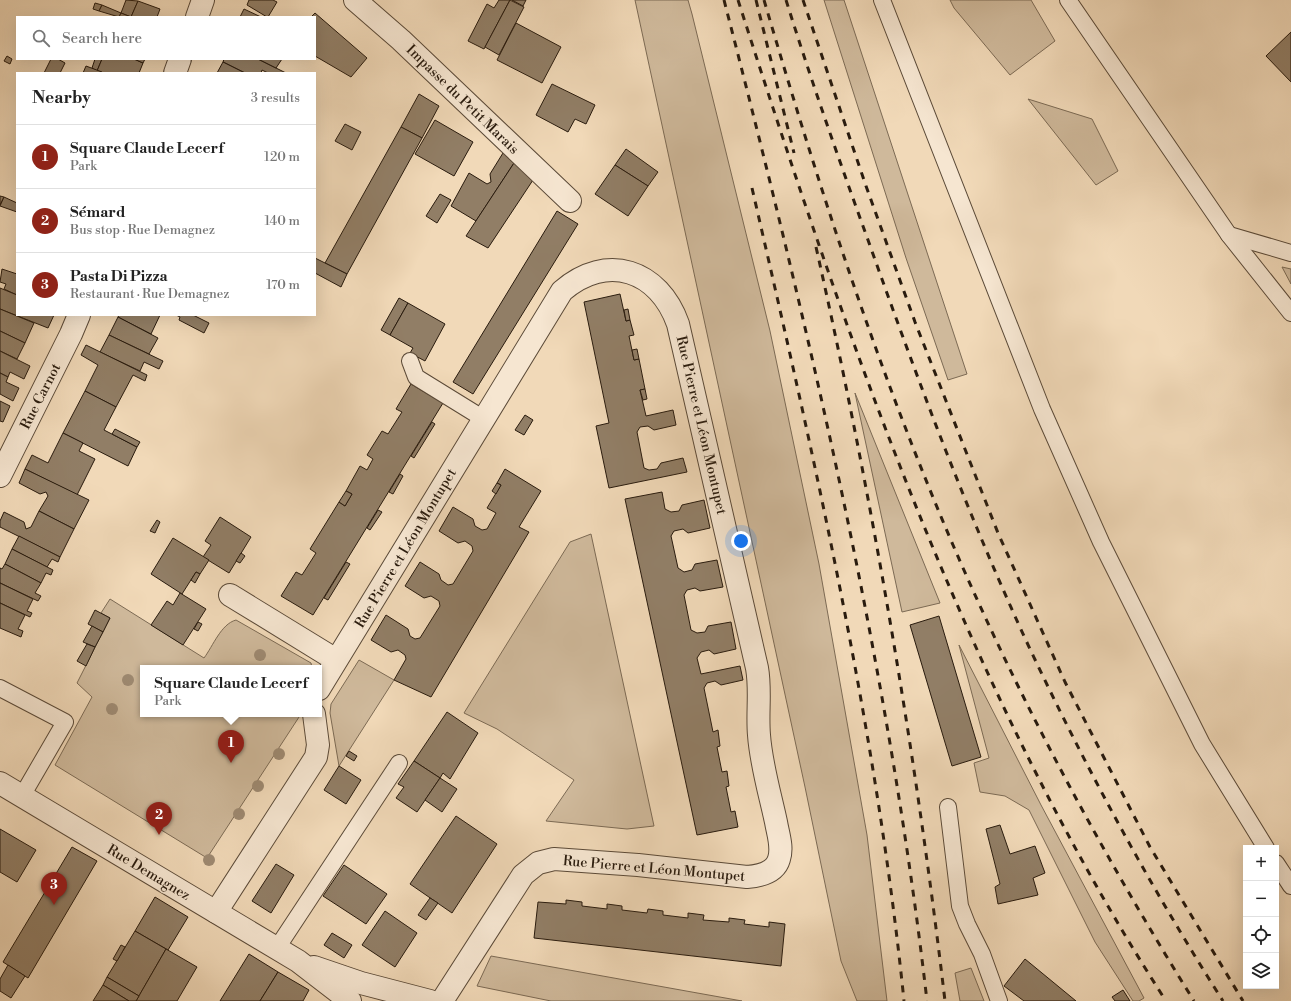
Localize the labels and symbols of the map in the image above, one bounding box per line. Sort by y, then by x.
street label: Impasse du Petit Marais [402,41,523,158]
street label: Rue Pierre et Léon Montupet [672,334,730,516]
street label: Rue Carnot [17,360,65,432]
street label: Rue Pierre et Léon Montupet [351,465,461,632]
your location [731,531,751,551]
pin: 1 [218,730,244,763]
pin: 2 [146,802,172,835]
street label: Rue Demagnez [103,841,194,905]
street label: Rue Pierre et Léon Montupet [562,852,746,886]
pin: 3 [41,872,67,905]

